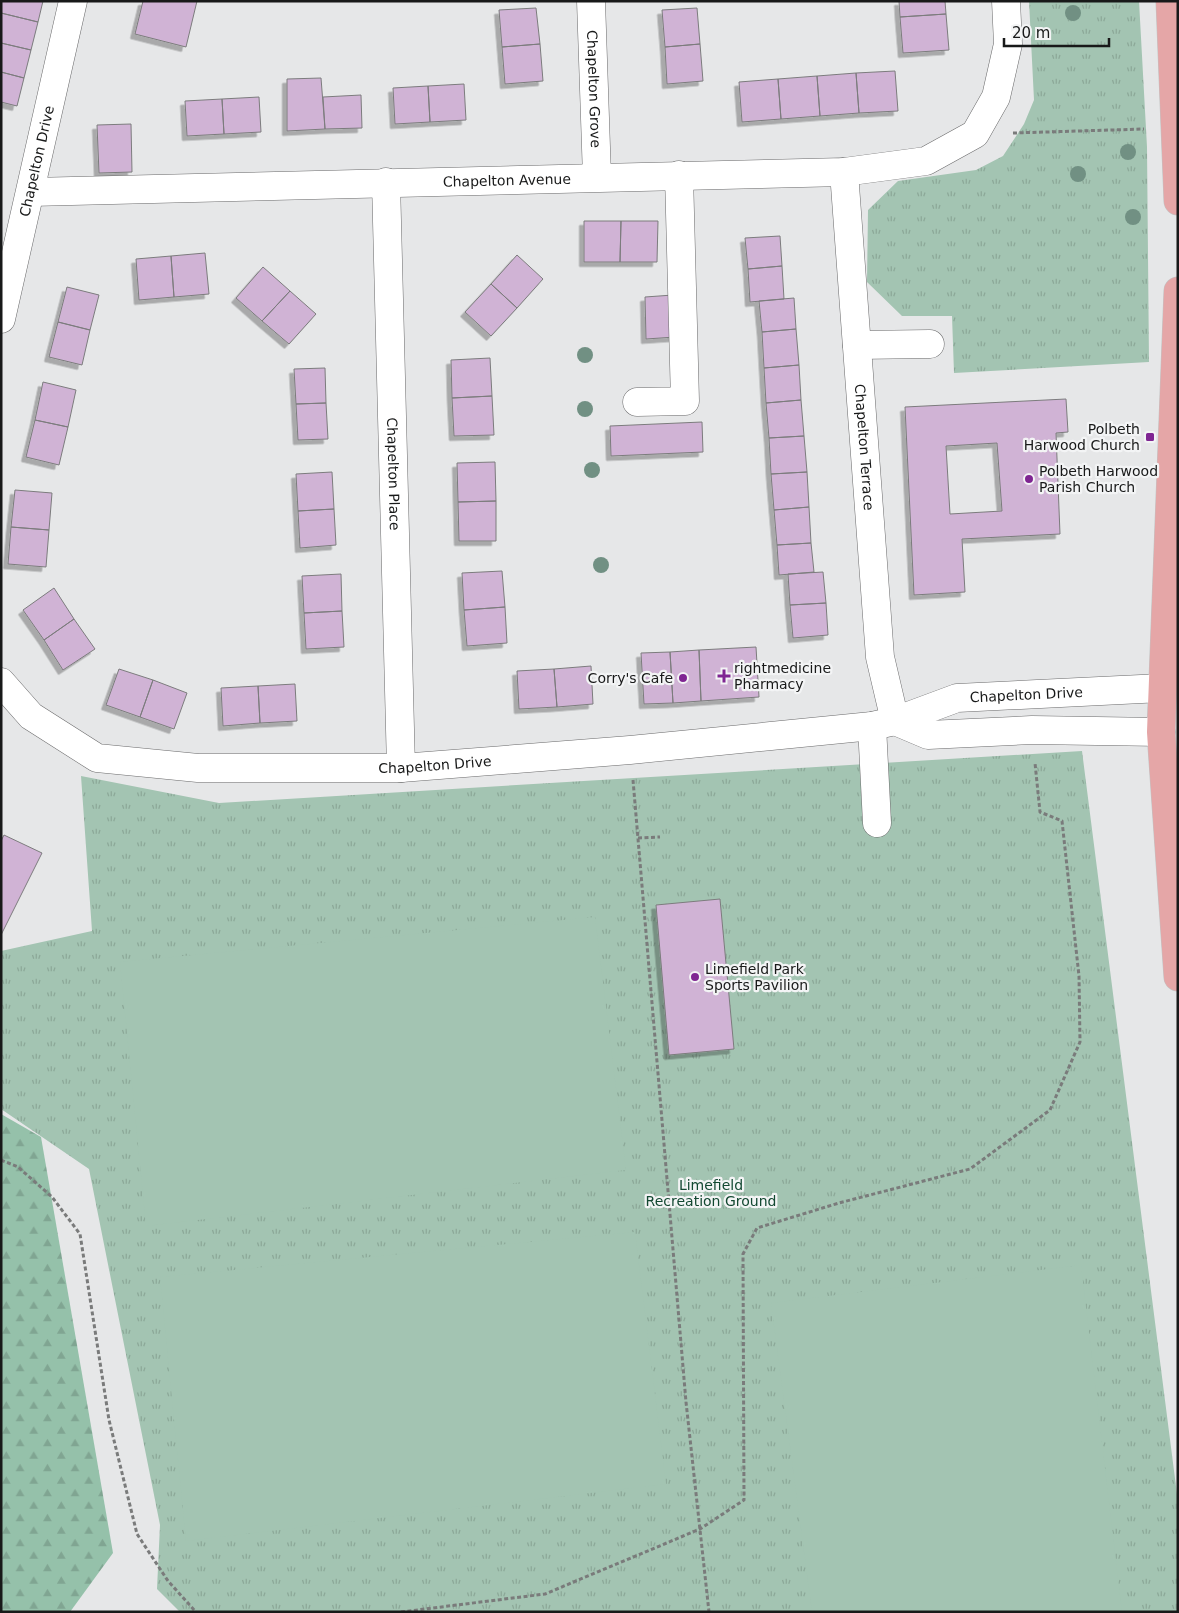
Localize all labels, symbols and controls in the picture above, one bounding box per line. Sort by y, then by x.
scale bar [1004,15,1109,47]
text: 20 m [1012,24,1050,42]
street label: Chapelton Grove [584,30,604,148]
street label: Chapelton Drive [16,104,57,218]
street label: Chapelton Avenue [443,171,571,190]
street label: Chapelton Terrace [852,383,877,511]
street label: Chapelton Place [384,417,403,531]
place label: Polbeth Harwood Church [1024,421,1140,453]
marker: Polbeth Harwood Church [1144,431,1156,443]
place label: Polbeth Harwood Parish Church [1039,463,1158,495]
marker: Polbeth Harwood Parish Church [1023,473,1035,485]
place label: rightmedicine Pharmacy [734,660,831,692]
place label: Corry's Cafe [588,670,673,686]
marker: rightmedicine Pharmacy [718,670,730,682]
marker: Corry's Cafe [677,672,689,684]
street label: Chapelton Drive [969,684,1083,705]
street label: Chapelton Drive [378,753,492,776]
place label: Limefield Park Sports Pavilion [705,961,808,993]
marker: Limefield Park Sports Pavilion [689,971,701,983]
park label: Limefield Recreation Ground [646,1177,776,1209]

